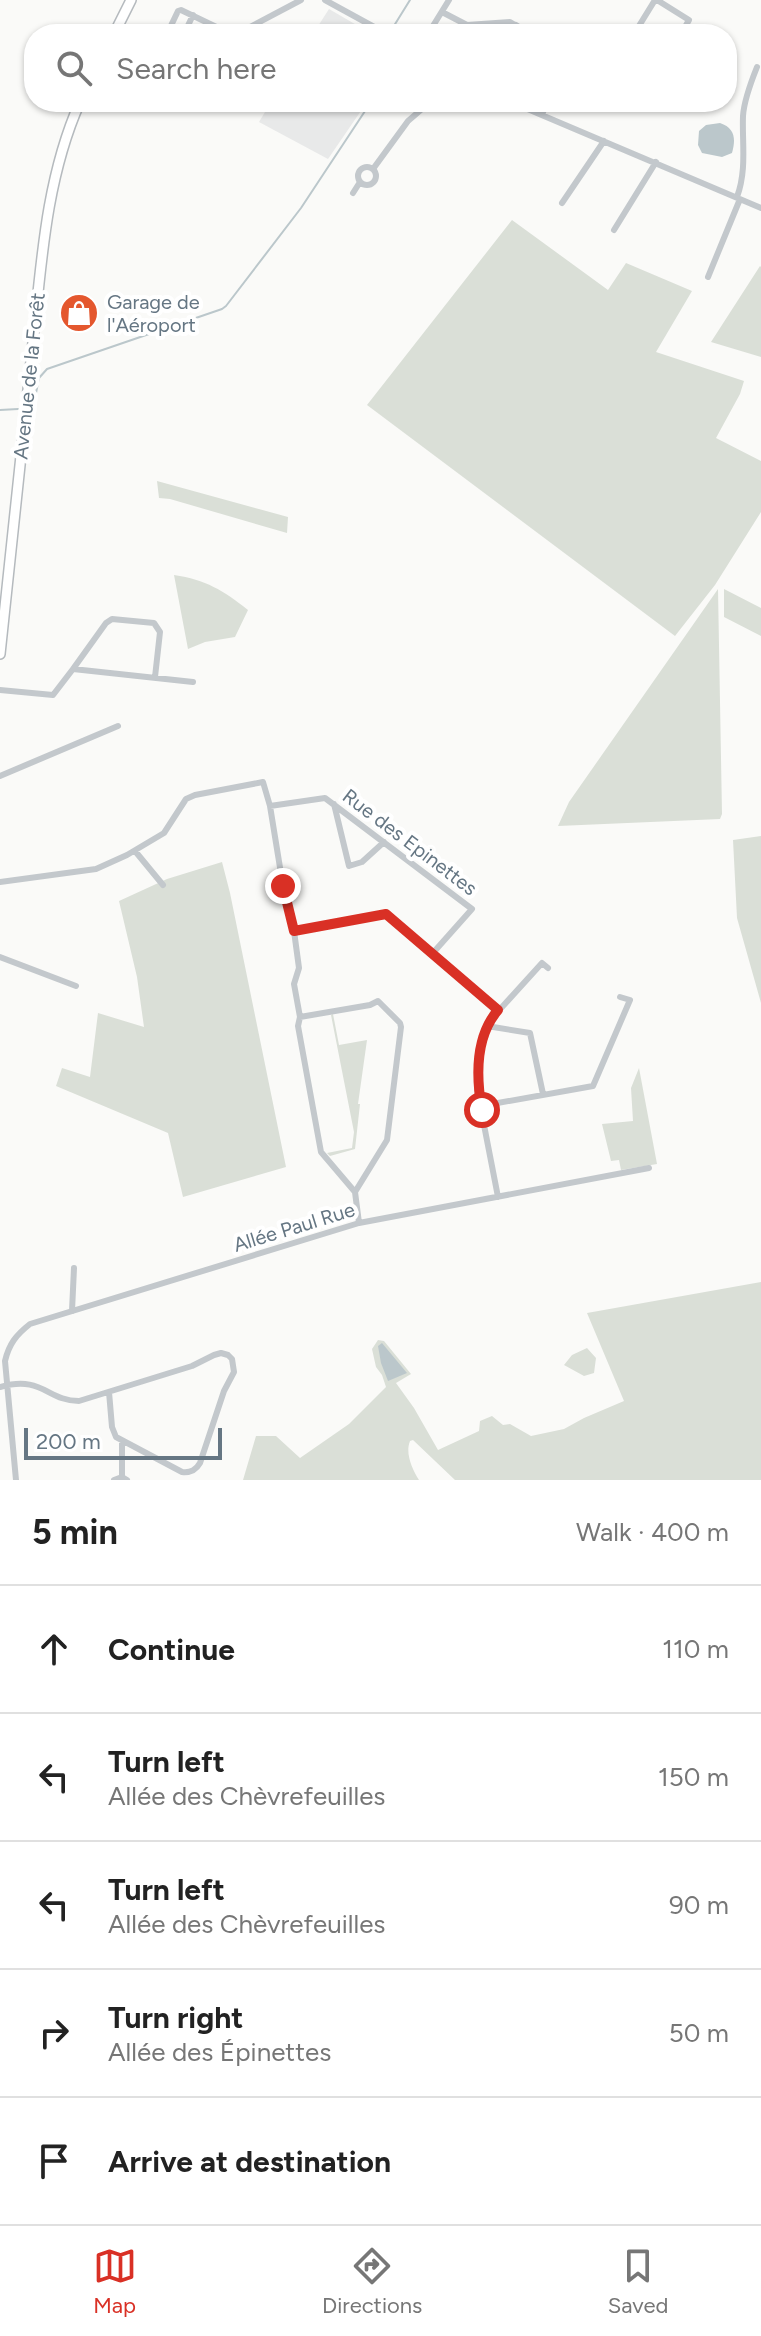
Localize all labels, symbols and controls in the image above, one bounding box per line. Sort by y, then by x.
search box [24,24,737,112]
icon: search [52,46,96,90]
text: Search here [116,50,276,87]
place label: Garage de l'Aéroport [107,290,200,337]
street label: Avenue de la Forêt [8,292,50,460]
shop icon: Garage de l'Aéroport [58,292,100,334]
street label: Rue des Epinettes [338,784,482,900]
route end [265,868,301,904]
route start [464,1092,500,1128]
street label: Allée Paul Rue [230,1197,358,1257]
scale bar [24,1424,222,1460]
text: 200 m [36,1428,101,1455]
text: 5 min [32,1512,118,1553]
text: Walk · 400 m [576,1516,729,1548]
icon: ahead [32,1627,76,1671]
text: Continue [108,1631,235,1668]
text: 110 m [662,1633,729,1665]
text: Turn left [108,1743,225,1780]
icon: left [32,1755,76,1799]
text: 150 m [658,1761,729,1793]
text: Allée des Chèvrefeuilles [108,1780,385,1812]
text: Turn left [108,1871,225,1908]
icon: left [32,1883,76,1927]
text: 90 m [669,1889,729,1921]
text: Allée des Chèvrefeuilles [108,1908,385,1940]
text: Turn right [108,1999,243,2036]
icon: right [32,2011,76,2055]
text: 50 m [669,2017,729,2049]
text: Allée des Épinettes [108,2036,331,2068]
icon: arrive [32,2139,76,2183]
text: Arrive at destination [108,2143,391,2180]
tab: Map [93,2244,137,2319]
tab: Directions [322,2244,422,2319]
tab: Saved [608,2244,668,2319]

